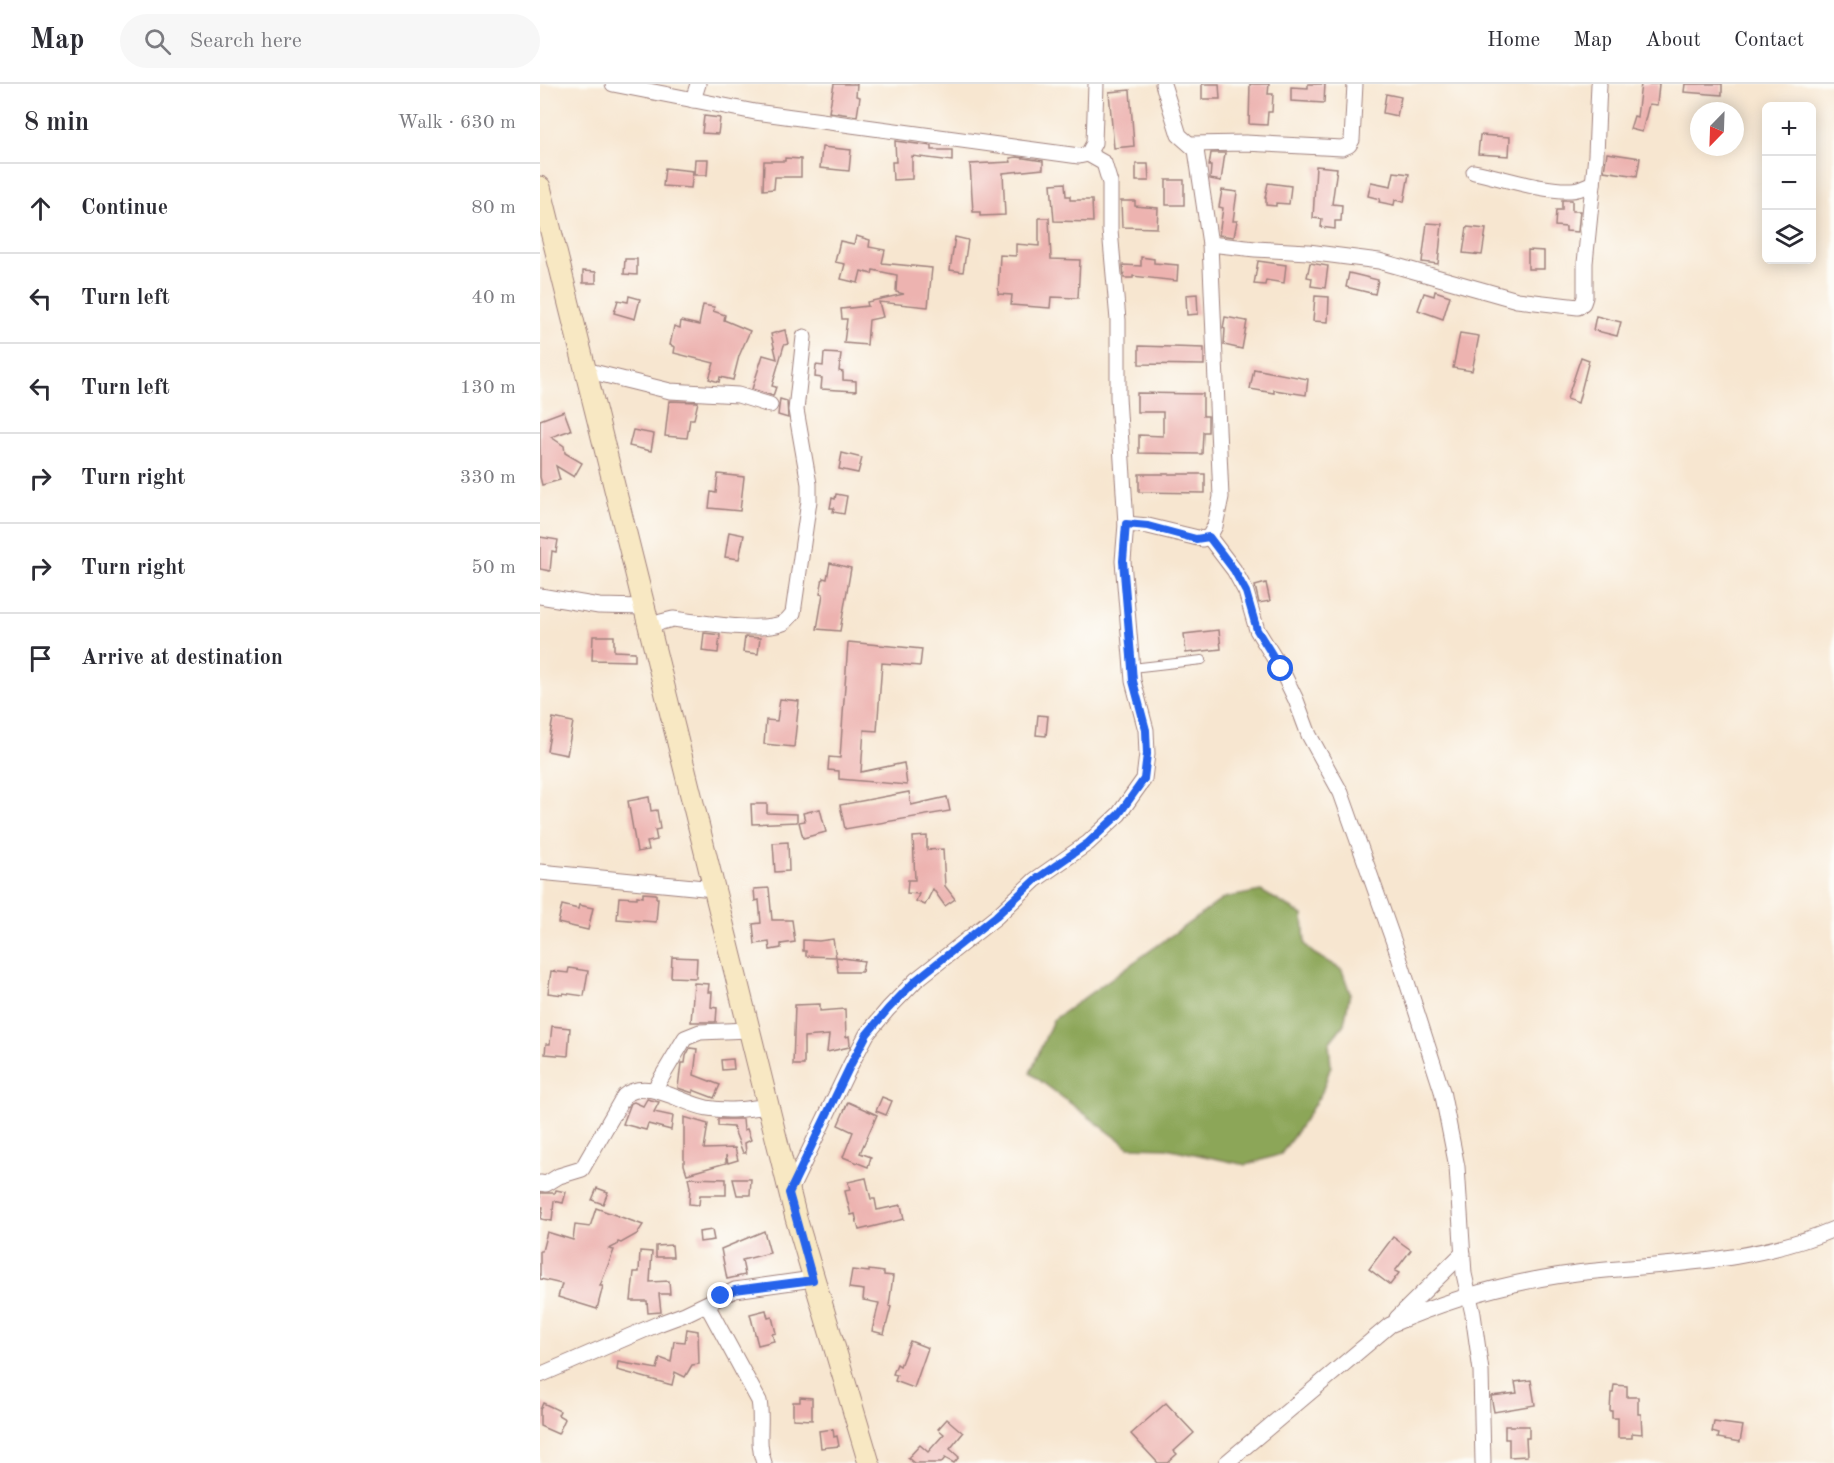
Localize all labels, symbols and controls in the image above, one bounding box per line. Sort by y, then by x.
search box [120,14,540,68]
icon: search [141,25,174,58]
text: Map [30,27,84,55]
text: Search here [189,30,302,52]
text: Home [1487,30,1540,51]
text: Map [1573,30,1612,51]
text: About [1645,30,1701,51]
text: Contact [1734,30,1804,51]
north arrow [1690,102,1744,156]
map controls [1762,102,1816,264]
button: + [1762,102,1816,156]
text: 8 min [24,110,89,136]
text: Walk · 630 m [397,113,516,133]
button: − [1762,156,1816,210]
icon: ahead [24,192,57,225]
text: Continue [81,197,168,219]
text: 80 m [471,198,516,218]
button: layers [1762,210,1816,264]
icon: left [24,282,57,315]
text: Turn left [81,287,170,309]
text: 40 m [471,288,516,308]
icon: left [24,372,57,405]
text: Turn left [81,377,170,399]
text: 130 m [460,378,516,398]
icon: right [24,462,57,495]
text: Turn right [81,467,185,489]
text: 330 m [460,468,516,488]
icon: right [24,552,57,585]
text: Turn right [81,557,185,579]
text: 50 m [471,558,516,578]
icon: arrive [24,642,57,675]
text: Arrive at destination [81,647,283,669]
route start [1267,655,1293,681]
route end [707,1282,733,1308]

